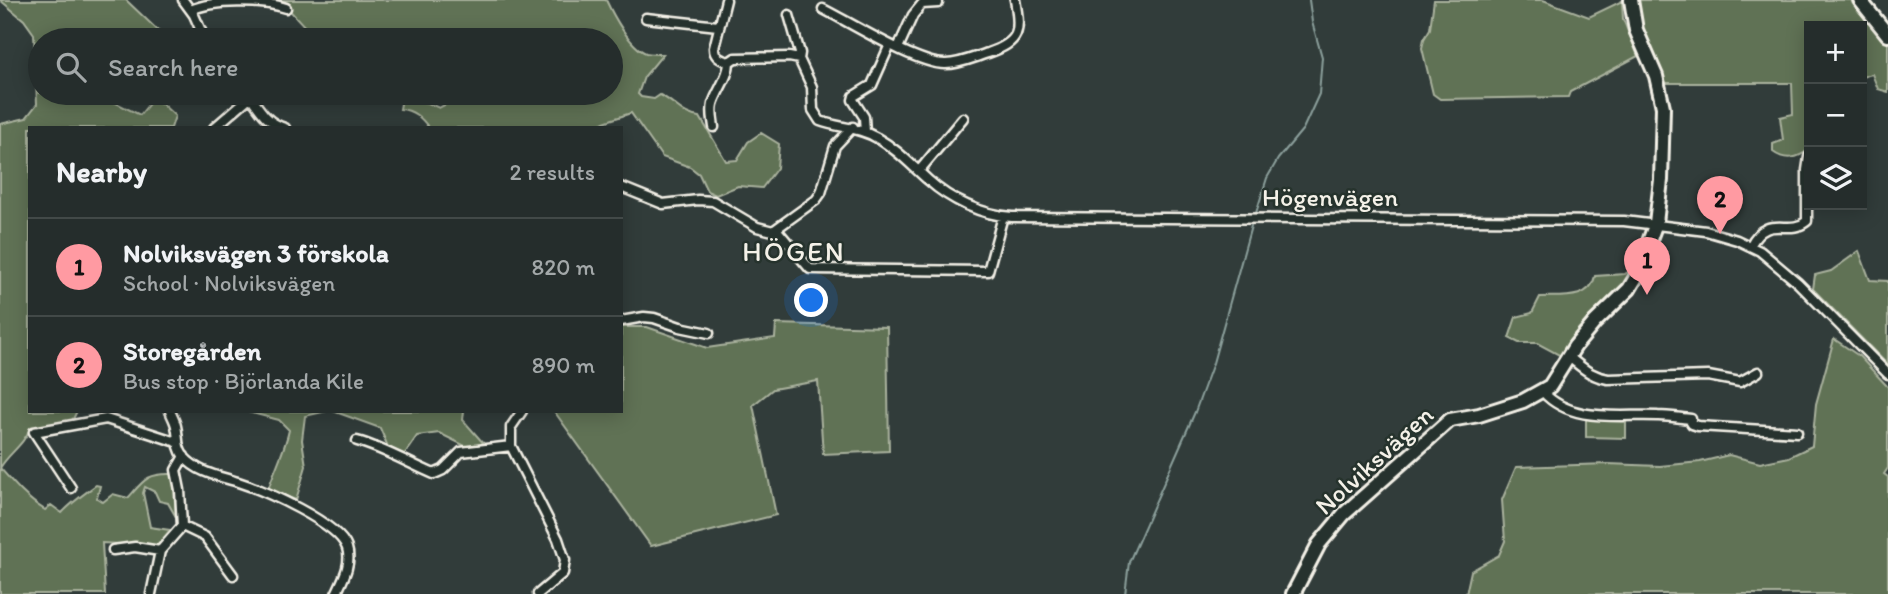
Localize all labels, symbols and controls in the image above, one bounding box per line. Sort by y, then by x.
map controls [1804,21,1867,210]
button: + [1804,21,1867,84]
search box [28,28,623,105]
icon: search [52,48,90,86]
text: Search here [108,51,238,83]
button: − [1804,84,1867,147]
button: layers [1804,147,1867,210]
text: Nearby [56,153,147,190]
text: 2 results [509,158,595,186]
pin: 2 [1697,176,1743,234]
street label: Högenvägen [1262,181,1398,213]
district label: HÖGEN [742,234,846,268]
text: Nolviksvägen 3 förskola [123,237,389,269]
pin: 1 [1624,237,1670,295]
text: 1 [74,253,84,281]
text: 820 m [532,253,595,281]
text: School · Nolviksvägen [123,269,335,297]
your location [794,283,828,317]
text: Storegården [123,335,261,367]
text: 2 [73,351,85,379]
text: 890 m [532,351,595,379]
text: Bus stop · Björlanda Kile [123,367,364,395]
street label: Nolviksvägen [1308,398,1440,521]

